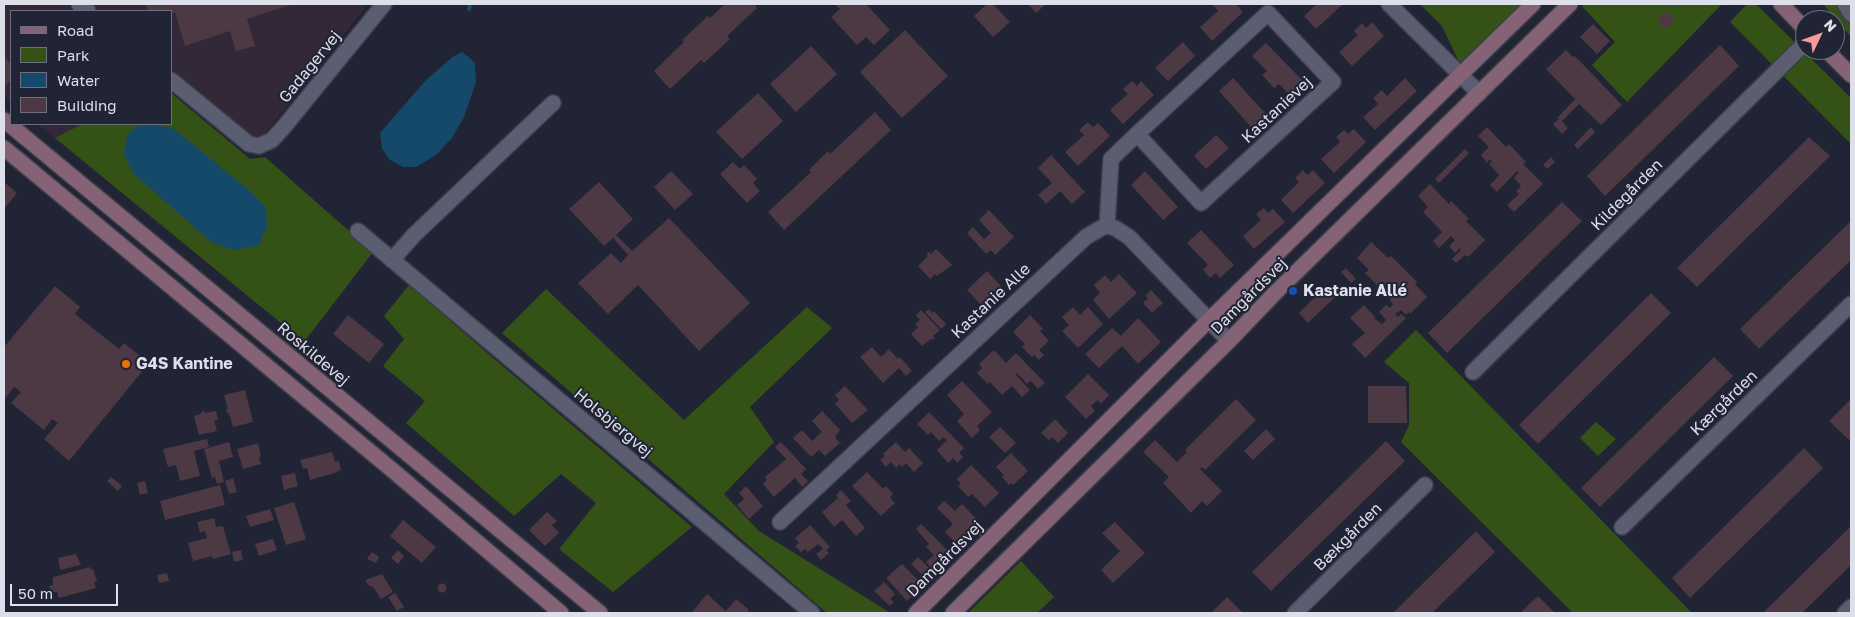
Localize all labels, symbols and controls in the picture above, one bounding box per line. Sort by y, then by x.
legend [10,10,172,125]
north arrow [1795,10,1845,60]
text: N [1821,16,1841,35]
text: Road [57,21,94,39]
street label: Gadagervej [275,27,345,107]
text: Park [57,46,89,64]
text: Water [57,71,100,89]
street label: Kastanievej [1238,73,1316,147]
text: Building [57,96,117,114]
street label: Kildegården [1587,155,1667,235]
street label: Damgårdsvej [1207,254,1291,338]
street label: Kastanie Alle [948,260,1034,342]
place label: Kastanie Allé [1303,281,1407,301]
marker: Kastanie Allé [1287,285,1299,297]
street label: Roskildevej [273,318,353,390]
place label: G4S Kantine [136,354,233,374]
marker: G4S Kantine [120,358,132,370]
street label: Kærgården [1686,366,1762,440]
street label: Holsbjergvej [570,385,656,461]
street label: Bækgården [1310,499,1386,575]
street label: Damgårdsvej [903,517,987,601]
scale bar [12,574,120,606]
text: 50 m [18,584,53,602]

